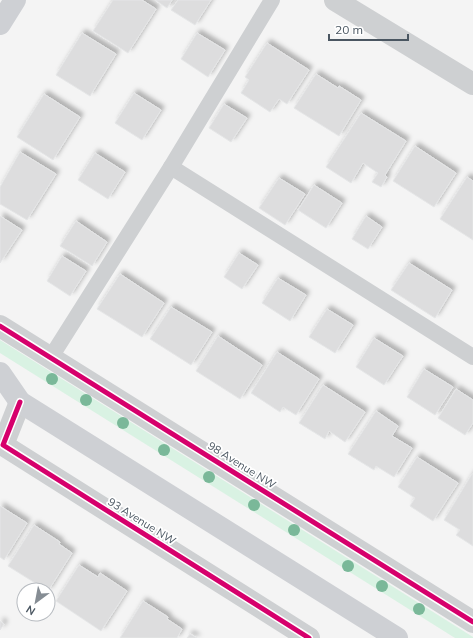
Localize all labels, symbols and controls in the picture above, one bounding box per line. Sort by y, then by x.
scale bar [329,16,408,42]
text: 20 m [335,22,363,37]
street label: 98 Avenue NW [205,438,279,492]
street label: 93 Avenue NW [105,494,179,548]
north arrow [16,582,56,622]
text: N [23,602,38,619]

